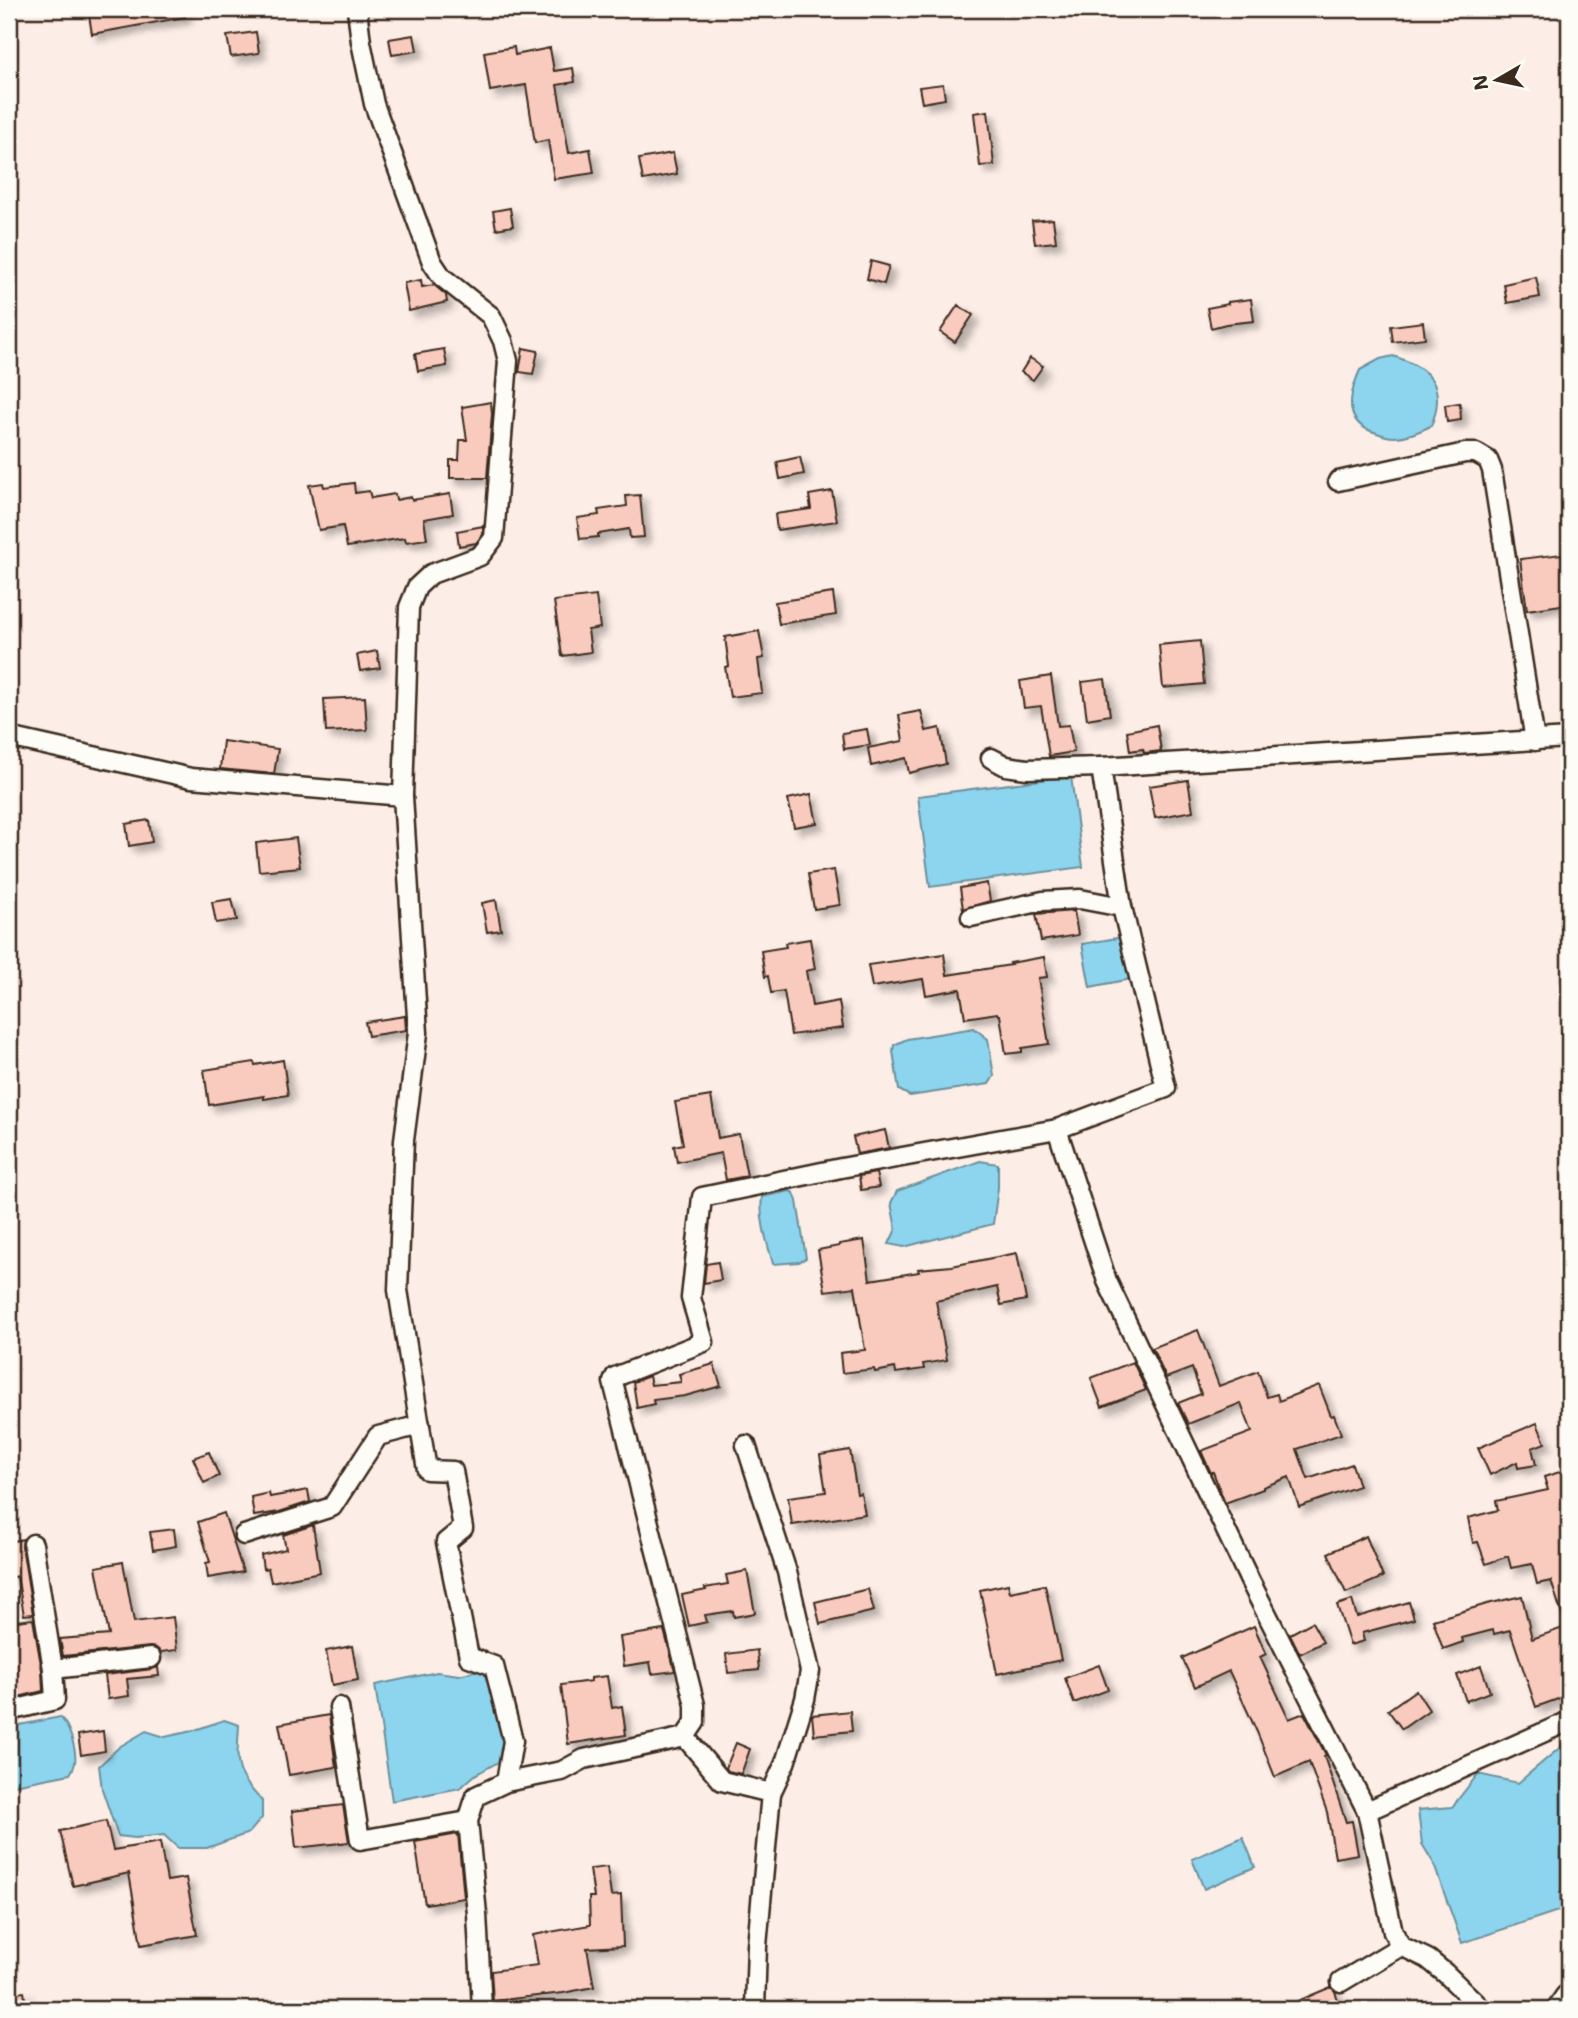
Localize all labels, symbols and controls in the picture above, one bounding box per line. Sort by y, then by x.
north arrow [1462,46,1532,116]
text: N [1467,73,1494,92]

